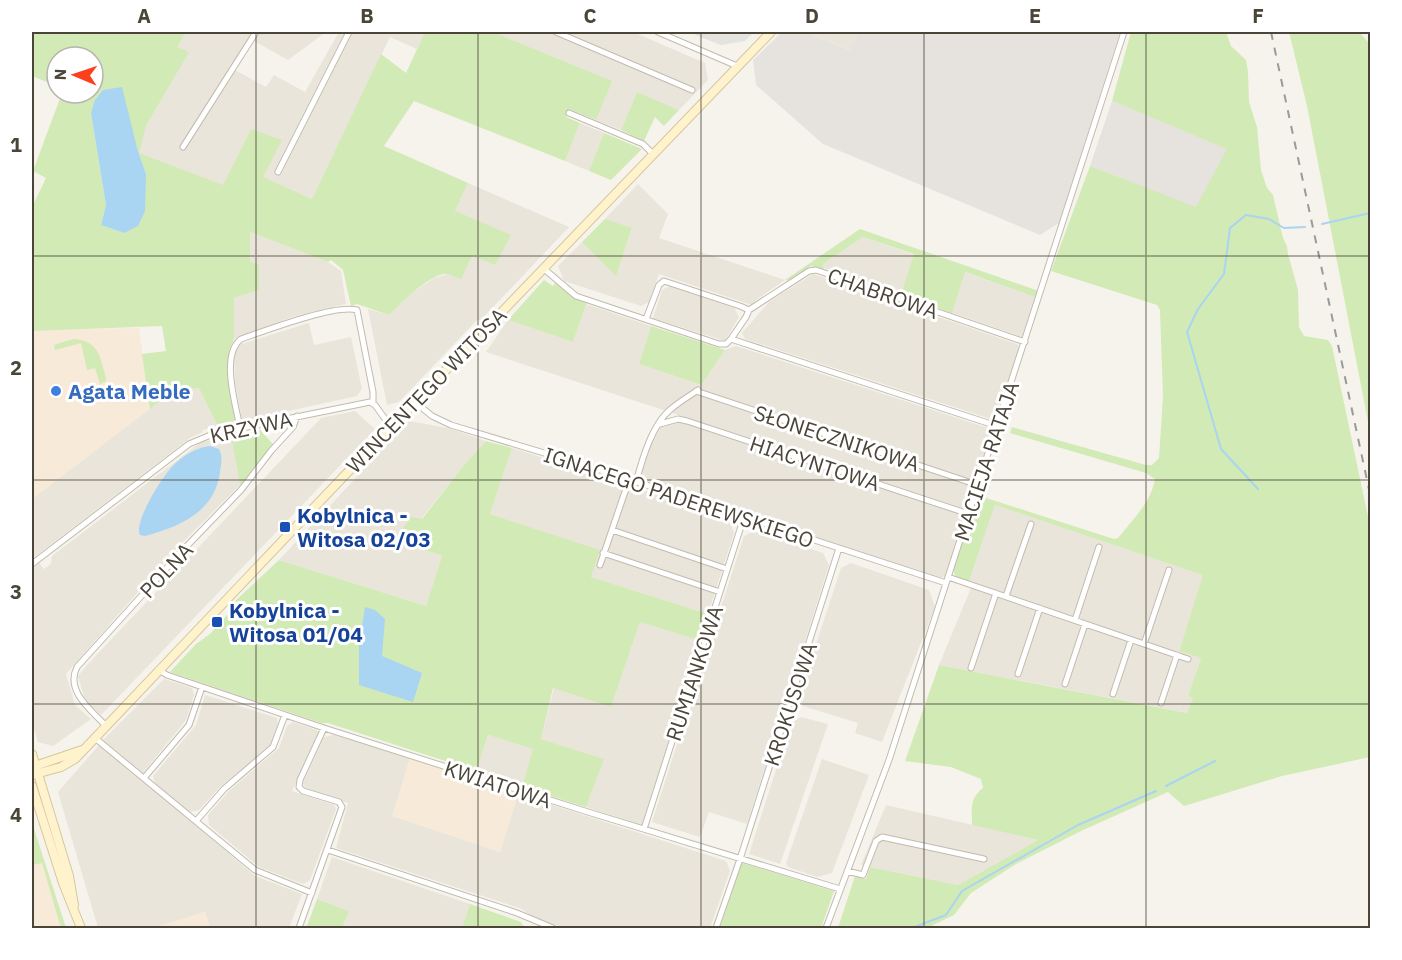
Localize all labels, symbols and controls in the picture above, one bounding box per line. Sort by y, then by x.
text: A [137,2,151,29]
text: B [360,2,374,29]
text: C [583,2,597,29]
text: D [805,2,819,29]
text: E [1029,2,1041,29]
text: F [1252,2,1264,29]
north arrow [45,45,105,105]
text: N [50,68,70,81]
text: 1 [10,131,22,158]
street label: CHABROWA [824,261,942,325]
street label: WINCENTEGO WITOSA [340,301,512,479]
text: 2 [10,354,22,381]
place label: Agata Meble [68,377,191,405]
street label: MACIEJA RATAJA [947,378,1025,544]
marker: Agata Meble [49,384,63,398]
street label: SŁONECZNIKOWA [751,398,923,478]
street label: KRZYWA [207,405,295,449]
street label: HIACYNTOWA [746,429,884,497]
street label: IGNACEGO PADEREWSKIEGO [540,440,818,554]
place label: Kobylnica - Witosa 02/03 [297,501,431,553]
marker: Kobylnica - Witosa 02/03 [278,520,292,534]
street label: POLNA [133,536,199,604]
text: 3 [10,578,22,605]
place label: Kobylnica - Witosa 01/04 [229,596,363,648]
street label: RUMIANKOWA [659,602,729,744]
marker: Kobylnica - Witosa 01/04 [210,615,224,629]
street label: KROKUSOWA [757,639,823,769]
street label: KWIATOWA [441,754,555,814]
text: 4 [10,801,22,828]

